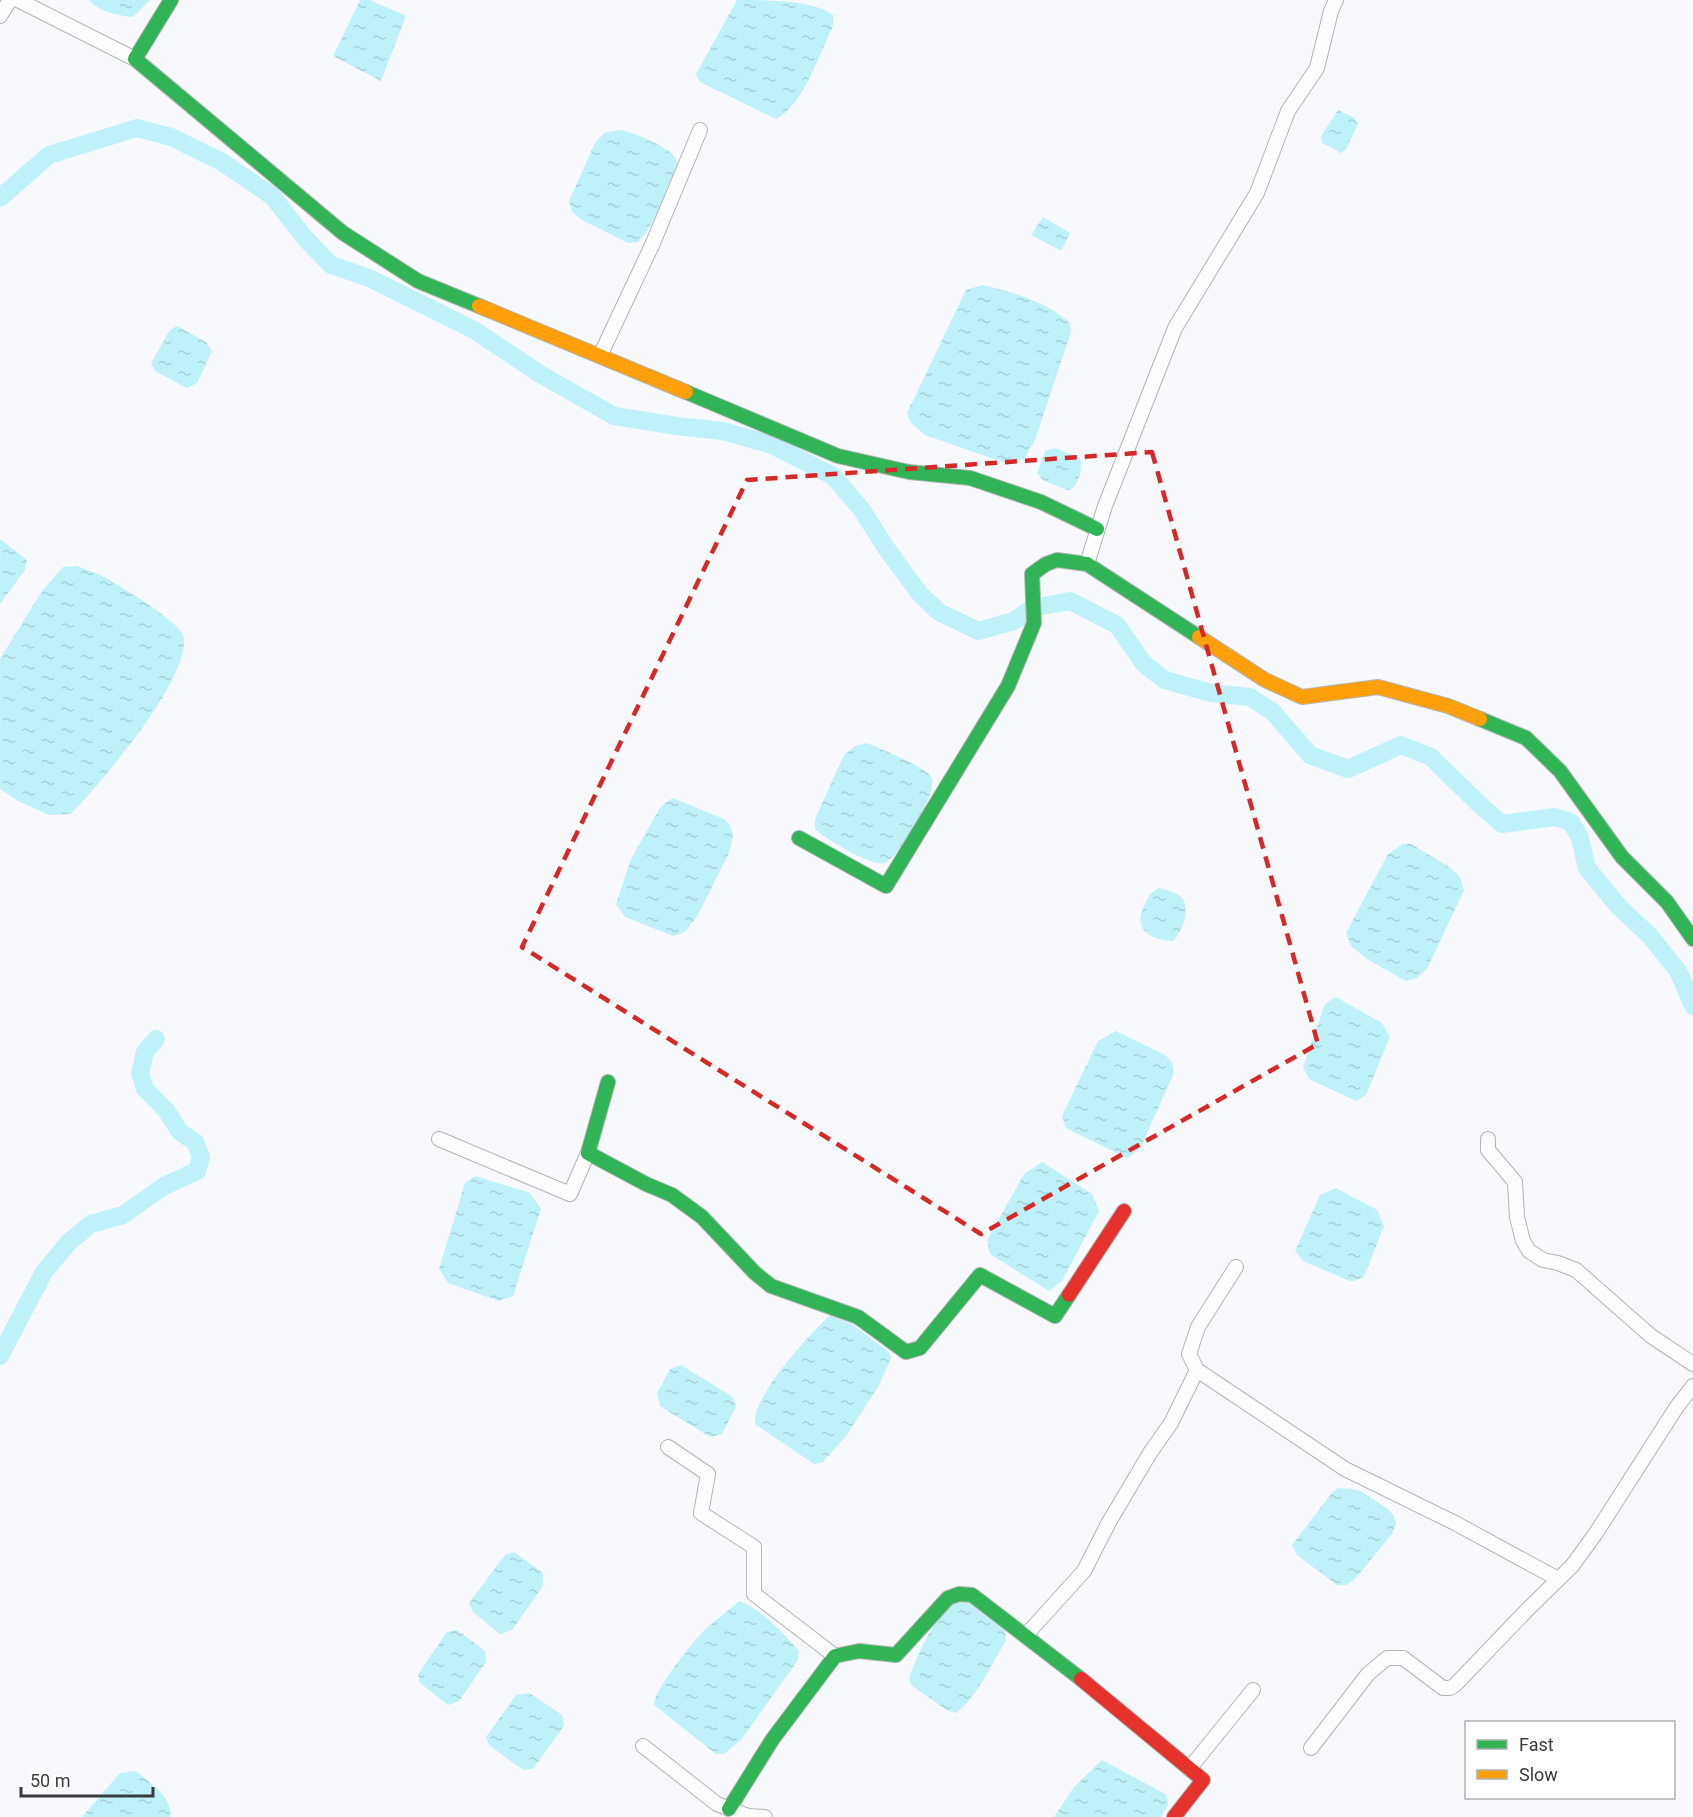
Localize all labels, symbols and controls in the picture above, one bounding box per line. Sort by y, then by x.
legend [1465,1721,1675,1799]
text: Fast [1519,1734,1554,1755]
scale bar [21,1760,153,1798]
text: Slow [1519,1764,1558,1785]
text: 50 m [30,1770,70,1791]

